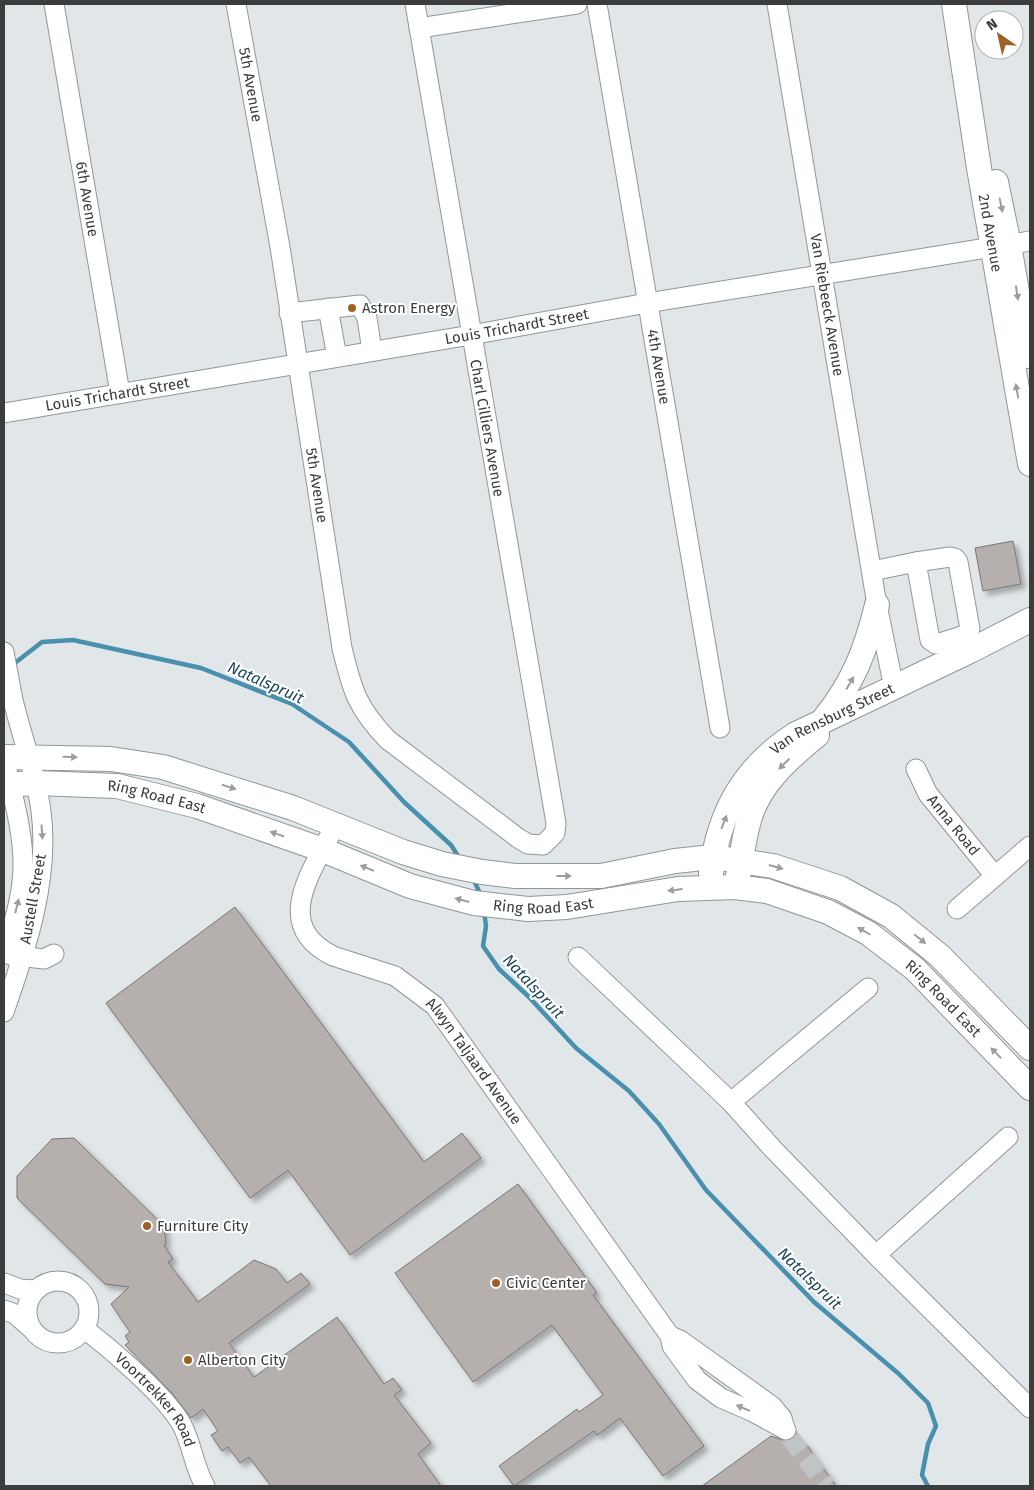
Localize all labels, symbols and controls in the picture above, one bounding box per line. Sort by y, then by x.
north arrow [974,10,1024,60]
text: N [983,15,1001,34]
street label: 5th Avenue [235,46,266,123]
street label: 6th Avenue [72,160,102,238]
street label: 2nd Avenue [975,193,1006,274]
one-way arrow [997,197,1005,213]
street label: Van Riebeeck Avenue [806,232,848,377]
one-way arrow [1014,285,1022,301]
place label: Astron Energy [362,299,456,317]
marker: Astron Energy [346,302,358,314]
street label: Louis Trichardt Street [444,305,591,348]
street label: 4th Avenue [643,328,674,406]
street label: Charl Cilliers Avenue [466,358,508,498]
street label: Louis Trichardt Street [44,373,191,415]
one-way arrow [1013,383,1021,399]
street label: 5th Avenue [302,447,331,524]
water label: Natalspruit [225,657,307,708]
one-way arrow [845,676,854,689]
street label: Van Rensburg Street [766,679,898,758]
one-way arrow [62,753,78,761]
one-way arrow [778,758,790,770]
street label: Ring Road East [107,777,209,818]
one-way arrow [221,784,236,792]
street label: Anna Road [923,791,984,859]
one-way arrow [721,815,728,830]
one-way arrow [39,824,47,840]
one-way arrow [270,829,285,837]
street label: Austell Street [16,852,50,945]
one-way arrow [360,863,374,871]
one-way arrow [769,864,784,872]
one-way arrow [556,872,572,880]
one-way arrow [667,886,683,894]
street label: Ring Road East [492,894,595,918]
one-way arrow [455,896,470,904]
one-way arrow [13,898,21,913]
one-way arrow [858,927,871,936]
one-way arrow [913,934,926,945]
water label: Natalspruit [499,950,568,1023]
street label: Ring Road East [902,956,985,1041]
street label: Alwyn Taljaard Avenue [423,994,526,1128]
one-way arrow [990,1047,1002,1059]
place label: Furniture City [157,1217,249,1235]
marker: Furniture City [141,1220,153,1232]
water label: Natalspruit [774,1243,846,1314]
place label: Civic Center [506,1274,586,1292]
marker: Civic Center [490,1277,502,1289]
street label: Voortrekker Road [111,1349,199,1449]
place label: Alberton City [198,1351,287,1369]
marker: Alberton City [182,1354,194,1366]
one-way arrow [736,1403,750,1411]

